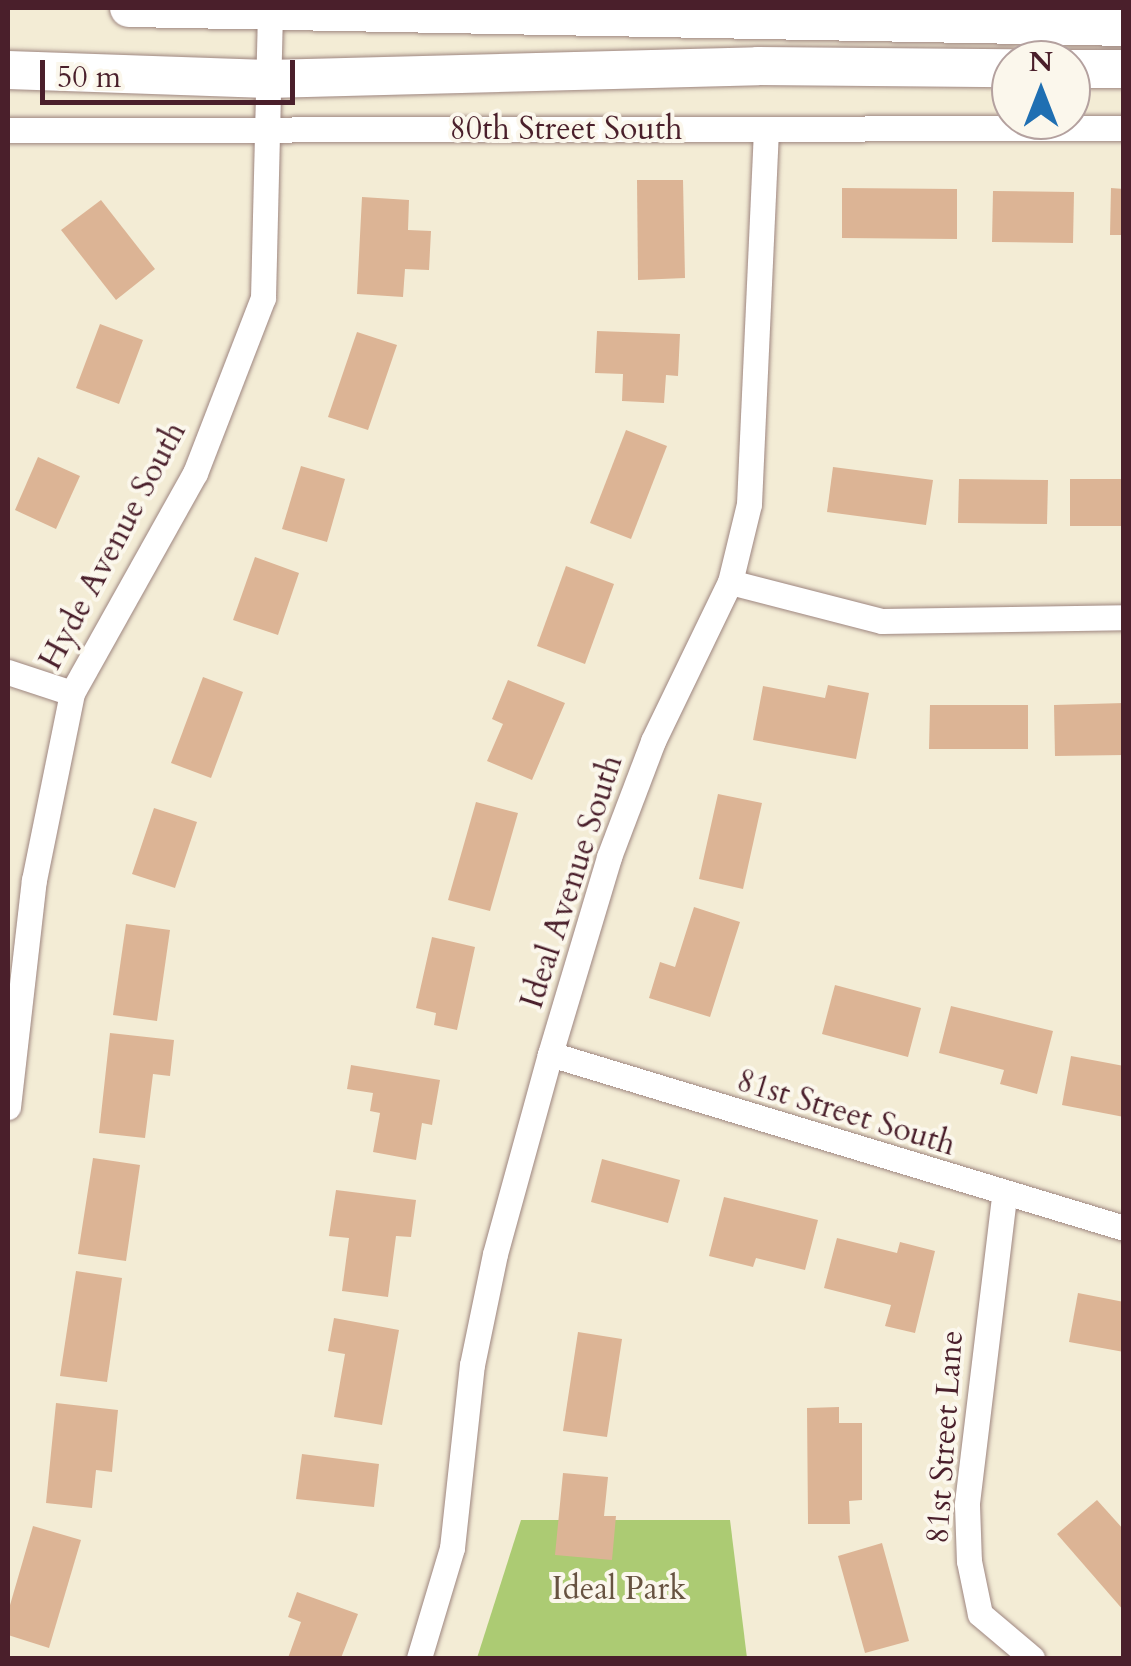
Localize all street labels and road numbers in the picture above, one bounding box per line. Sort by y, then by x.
street label: 80th Street South [449,110,683,148]
street label: Hyde Avenue South [32,416,194,676]
street label: Ideal Avenue South [513,751,631,1013]
street label: 81st Street South [732,1062,960,1164]
street label: 81st Street Lane [918,1329,972,1545]

